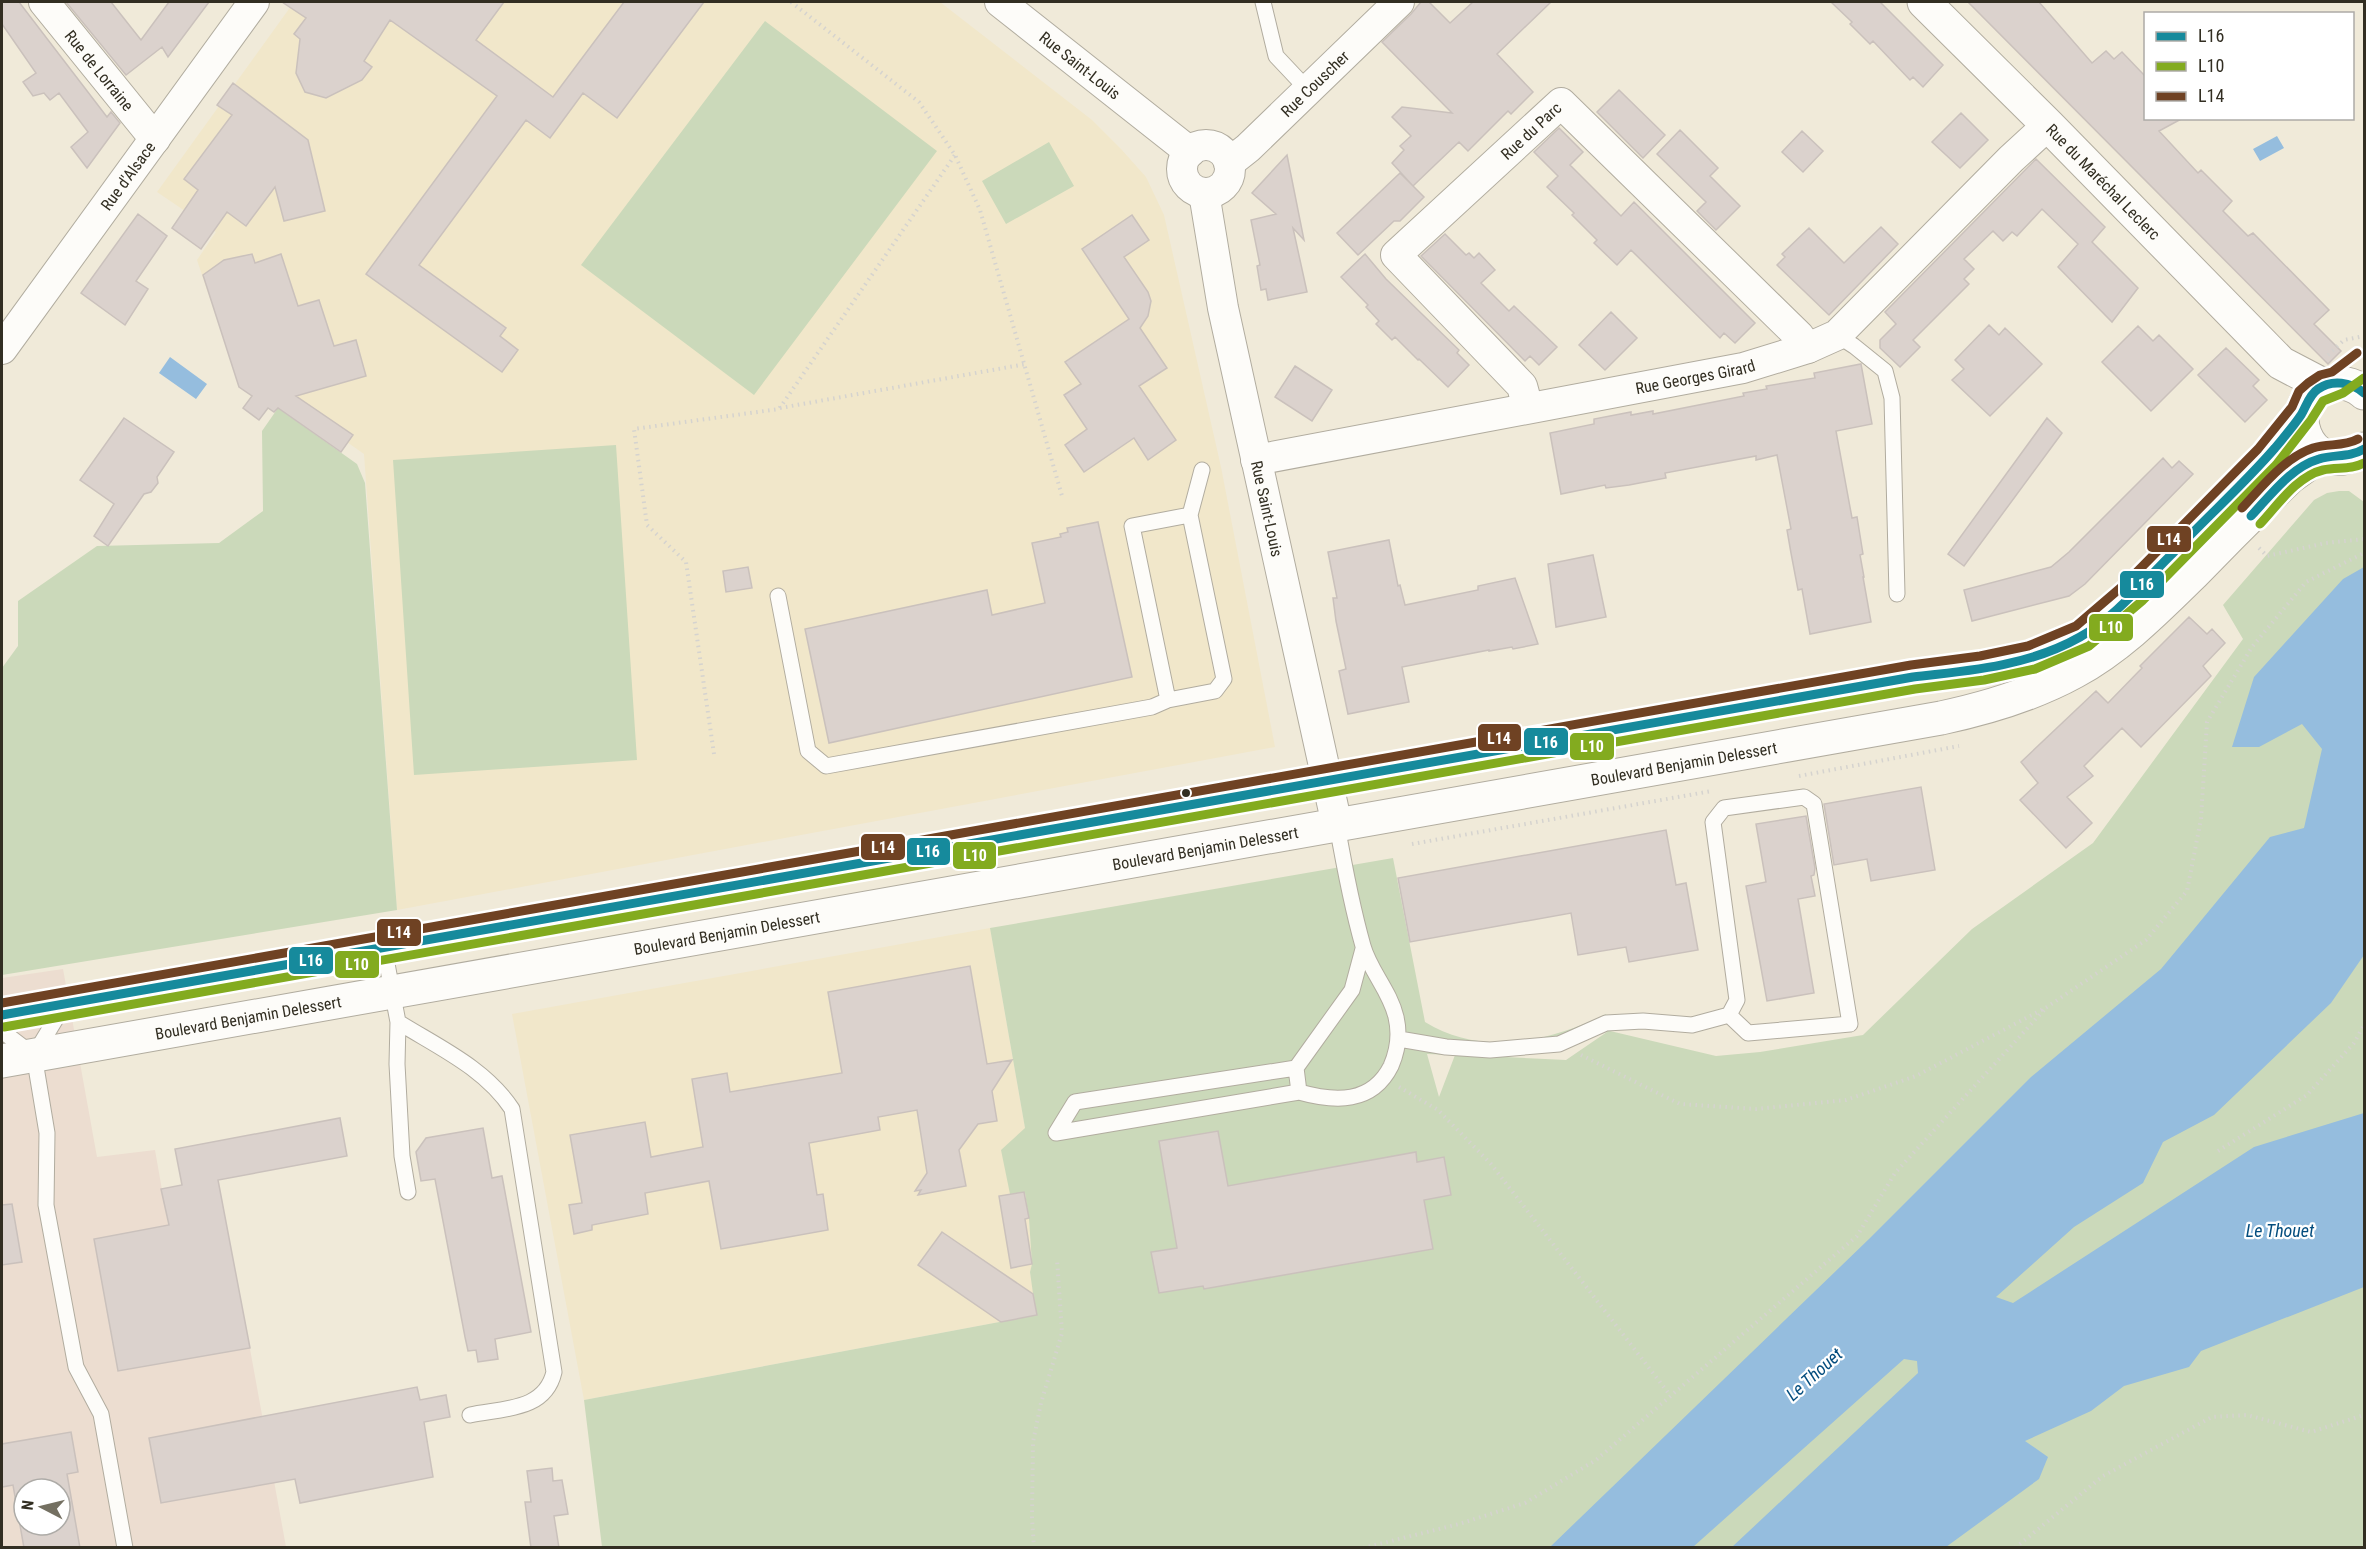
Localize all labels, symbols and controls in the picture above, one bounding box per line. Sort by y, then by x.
legend [2144,12,2354,120]
text: L16 [2198,25,2224,46]
street label: Rue de Lorraine [61,26,138,114]
street label: Rue Saint-Louis [1036,27,1124,103]
street label: Rue Couscher [1277,46,1353,121]
text: L10 [2198,55,2224,76]
text: L14 [2198,85,2224,106]
street label: Rue du Parc [1497,98,1565,163]
street label: Rue du Maréchal Leclerc [2043,120,2164,244]
street label: Rue d'Alsace [97,138,159,214]
street label: Rue Georges Girard [1634,355,1757,398]
street label: Rue Saint-Louis [1247,459,1287,558]
line badge: L14 [2146,525,2192,553]
text: L14 [2157,530,2181,549]
line badge: L16 [2119,570,2165,599]
text: L16 [2130,575,2154,594]
line badge: L10 [2088,613,2134,642]
text: L10 [2099,618,2123,637]
line badge: L14 [1477,723,1522,752]
line badge: L16 [1523,727,1569,756]
text: L14 [1487,729,1511,748]
line badge: L10 [1569,732,1615,761]
text: L16 [1534,733,1558,752]
text: L10 [1580,737,1604,756]
street label: Boulevard Benjamin Delessert [1589,738,1779,789]
unlabelled marker [1180,787,1192,799]
street label: Boulevard Benjamin Delessert [1111,822,1300,874]
line badge: L14 [860,833,906,861]
line badge: L16 [906,837,951,866]
text: L14 [871,838,895,857]
line badge: L10 [952,841,997,870]
text: L16 [916,842,940,861]
text: L10 [963,846,987,865]
street label: Boulevard Benjamin Delessert [632,907,822,959]
line badge: L14 [376,918,422,947]
text: L14 [387,923,411,942]
line badge: L16 [288,946,334,975]
line badge: L10 [334,950,380,979]
text: L16 [299,951,323,970]
text: L10 [345,955,369,974]
street label: Boulevard Benjamin Delessert [154,992,343,1043]
water label: Le Thouet [2246,1220,2315,1241]
water label: Le Thouet [1782,1343,1847,1405]
north arrow [12,1477,72,1537]
text: N [18,1499,38,1511]

